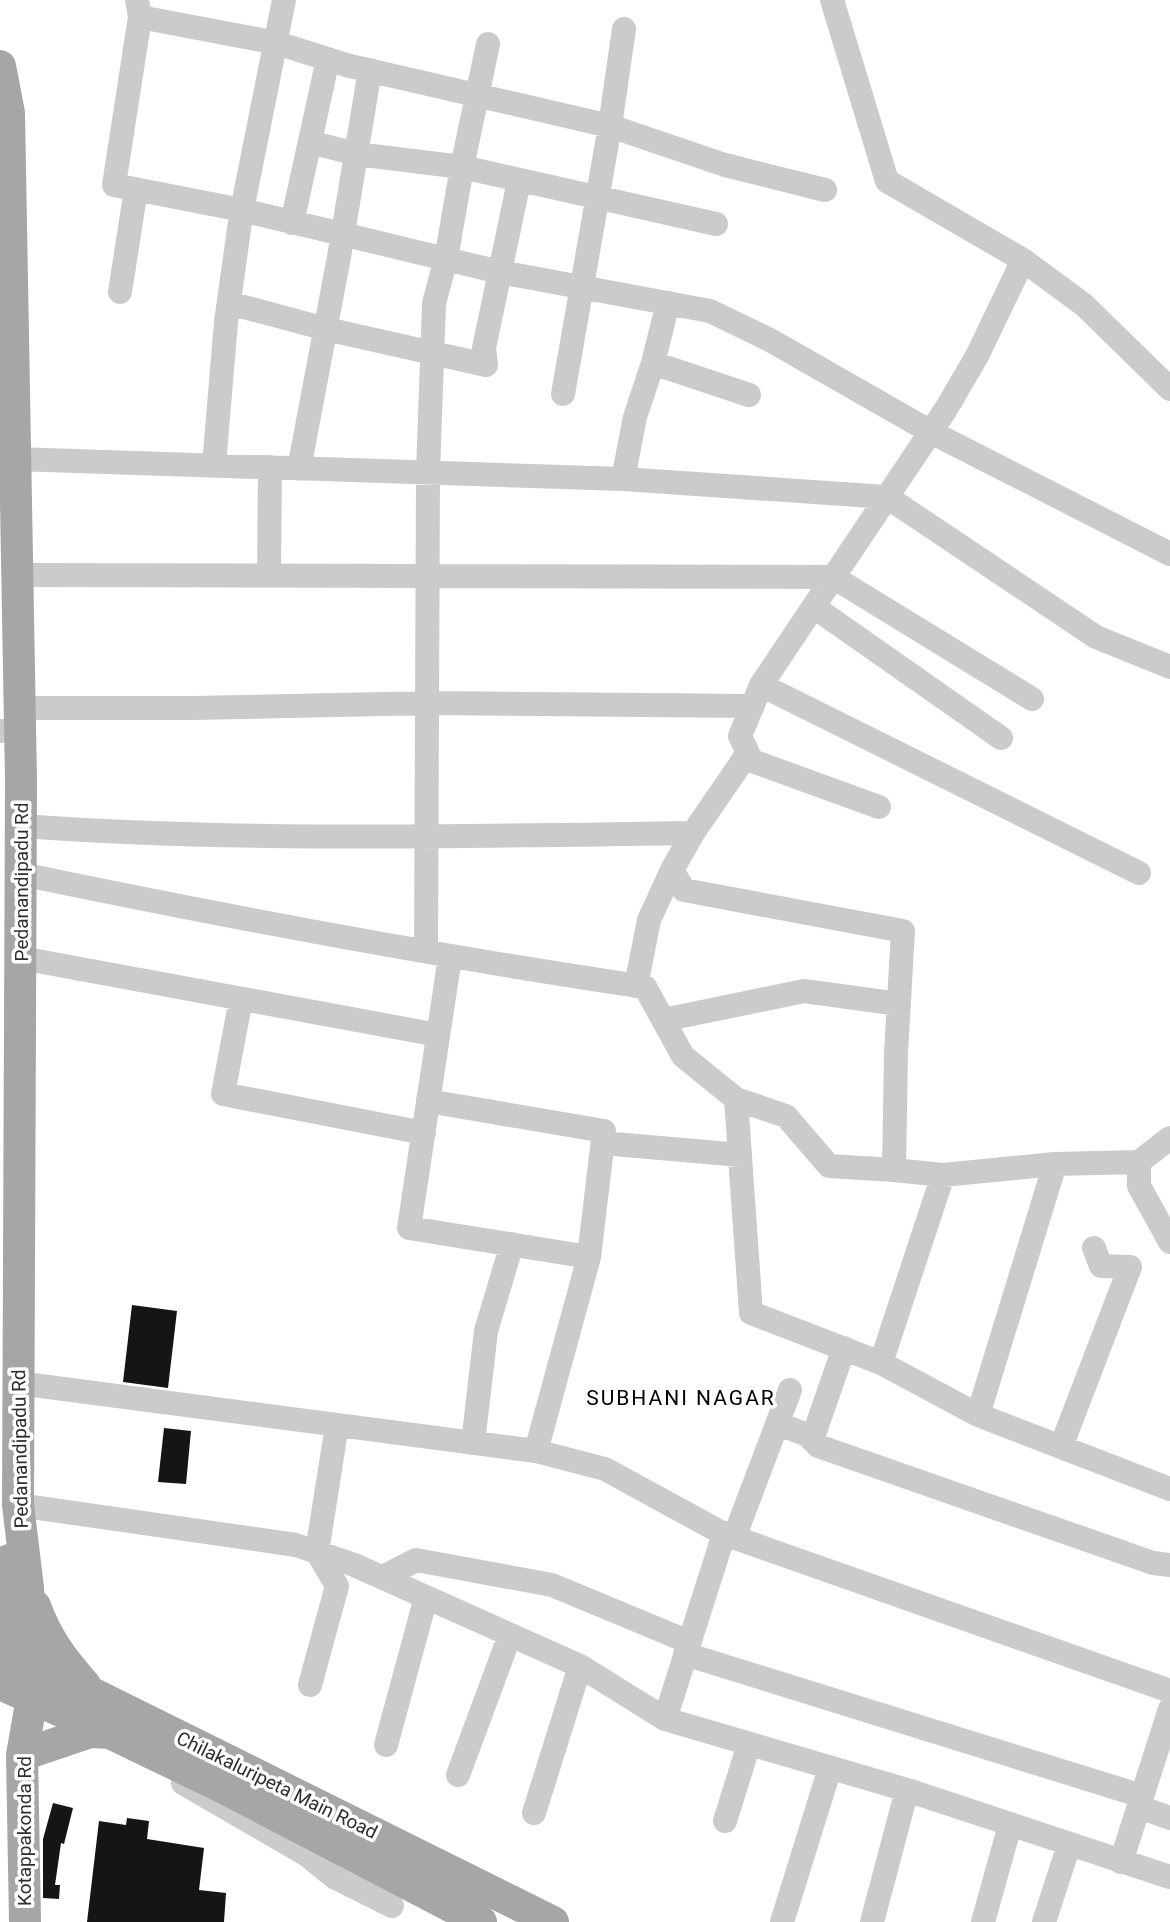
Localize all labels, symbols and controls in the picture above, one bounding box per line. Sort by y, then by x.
street label: Pedanandipadu Rd [10,803,33,961]
street label: Pedanandipadu Rd [7,1369,33,1529]
district label: SUBHANI NAGAR [586,1386,776,1410]
street label: Chilakaluripeta Main Road [173,1726,381,1844]
street label: Kotappakonda Rd [13,1756,36,1906]

